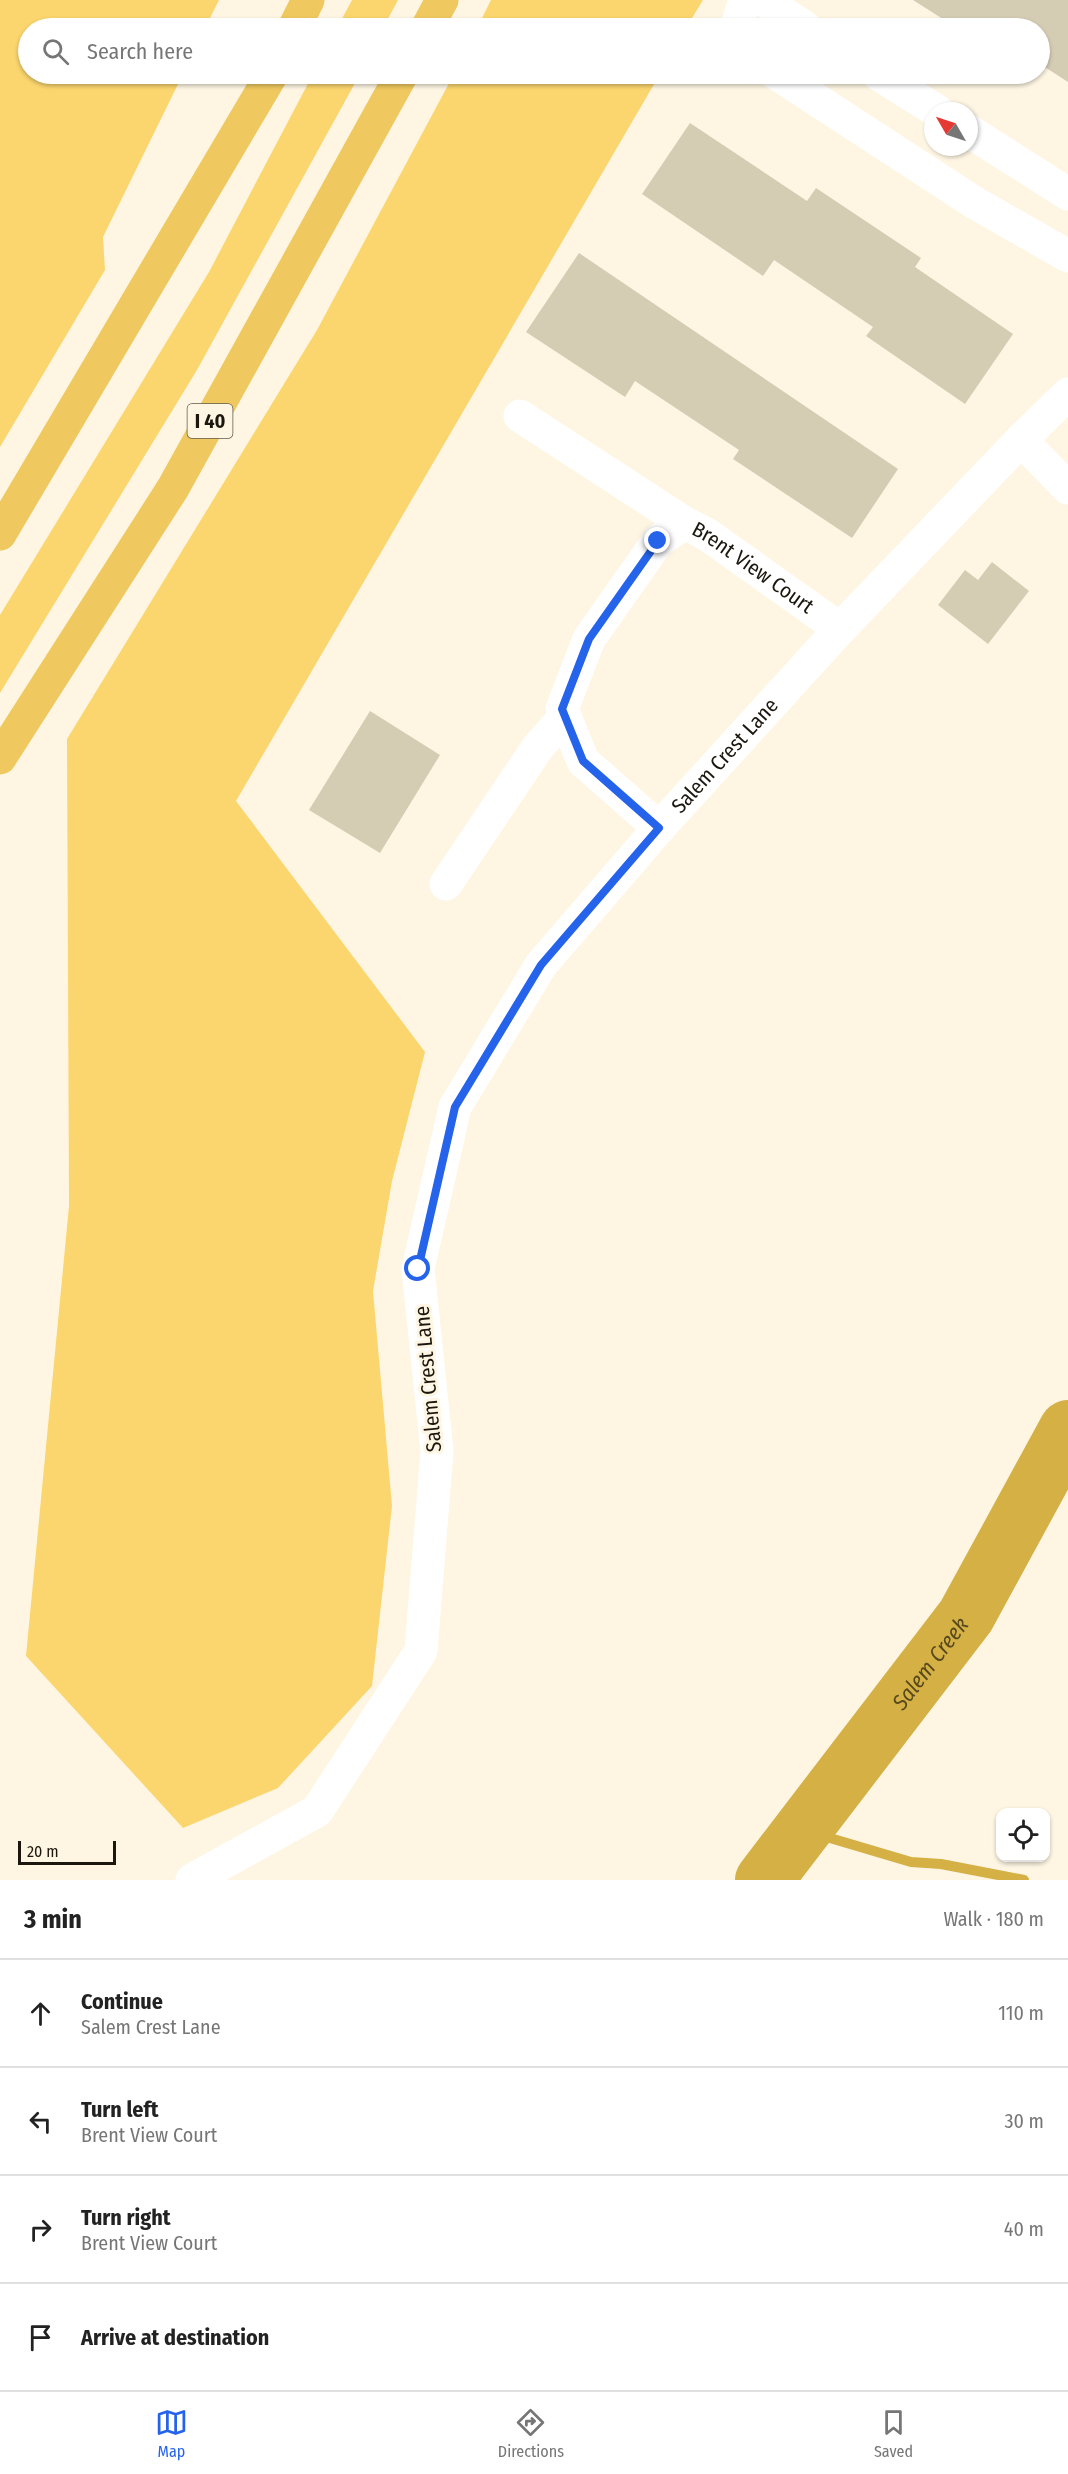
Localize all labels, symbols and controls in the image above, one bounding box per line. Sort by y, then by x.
search box [18,18,1050,84]
icon: search [39,35,72,68]
text: Search here [87,38,193,65]
north arrow [924,102,978,156]
road number: I 40 [188,404,232,438]
street label: Brent View Court [688,516,819,619]
route end [644,527,670,553]
street label: Salem Crest Lane [666,693,784,819]
route start [404,1255,430,1281]
street label: Salem Crest Lane [409,1305,447,1453]
water label: Salem Creek [886,1612,974,1716]
map controls [996,1808,1050,1862]
button: locate [996,1808,1050,1862]
scale bar [18,1838,116,1866]
text: 20 m [27,1842,58,1861]
text: 3 min [24,1904,82,1935]
text: Walk · 180 m [943,1907,1044,1931]
text: Continue [81,1988,163,2015]
icon: ahead [24,1997,57,2030]
text: 110 m [998,2001,1044,2025]
text: Salem Crest Lane [81,2015,221,2039]
text: Turn left [81,2096,159,2123]
icon: left [24,2105,57,2138]
text: 30 m [1004,2109,1044,2133]
text: Brent View Court [81,2123,217,2147]
text: Turn right [81,2204,170,2231]
icon: right [24,2213,57,2246]
text: 40 m [1004,2217,1044,2241]
text: Brent View Court [81,2231,217,2255]
icon: arrive [24,2321,57,2354]
text: Arrive at destination [81,2324,269,2351]
tab: Map [155,2406,188,2461]
tab: Directions [498,2406,564,2461]
tab: Saved [874,2406,913,2461]

